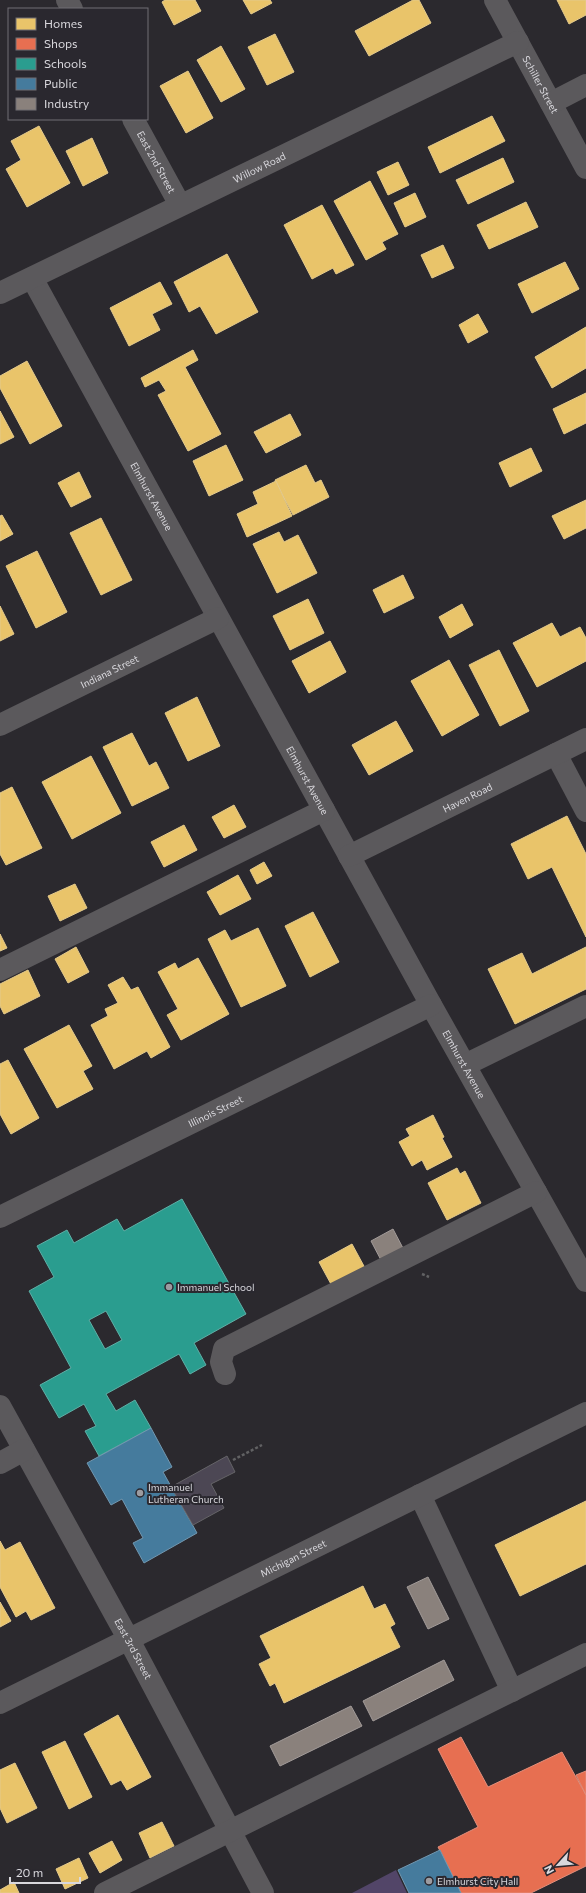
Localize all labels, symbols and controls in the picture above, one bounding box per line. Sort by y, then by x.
legend [8,8,148,120]
text: Homes [44,16,82,30]
text: Shops [44,36,78,50]
street label: Schiller Street [520,54,561,115]
text: Schools [44,56,87,70]
text: Public [44,76,77,90]
text: Industry [44,96,89,110]
street label: East 2nd Street [135,129,178,195]
street label: Willow Road [231,149,288,185]
street label: Elmhurst Avenue [128,460,175,533]
street label: Indiana Street [78,652,141,691]
street label: Elmhurst Avenue [284,744,331,817]
street label: Haven Road [441,780,494,815]
street label: Elmhurst Avenue [440,1028,488,1100]
street label: Illinois Street [186,1093,245,1130]
place label: Immanuel School [177,1281,255,1293]
marker: Immanuel School [164,1282,174,1292]
place label: Immanuel Lutheran Church [148,1481,224,1505]
marker: Immanuel Lutheran Church [135,1488,145,1498]
street label: Michigan Street [258,1537,328,1579]
street label: East 3rd Street [112,1616,155,1681]
north arrow [538,1845,578,1885]
scale bar [10,1859,80,1885]
text: N [541,1863,556,1876]
text: 20 m [16,1865,43,1879]
place label: Elmhurst City Hall [437,1875,518,1887]
marker: Elmhurst City Hall [424,1876,434,1886]

